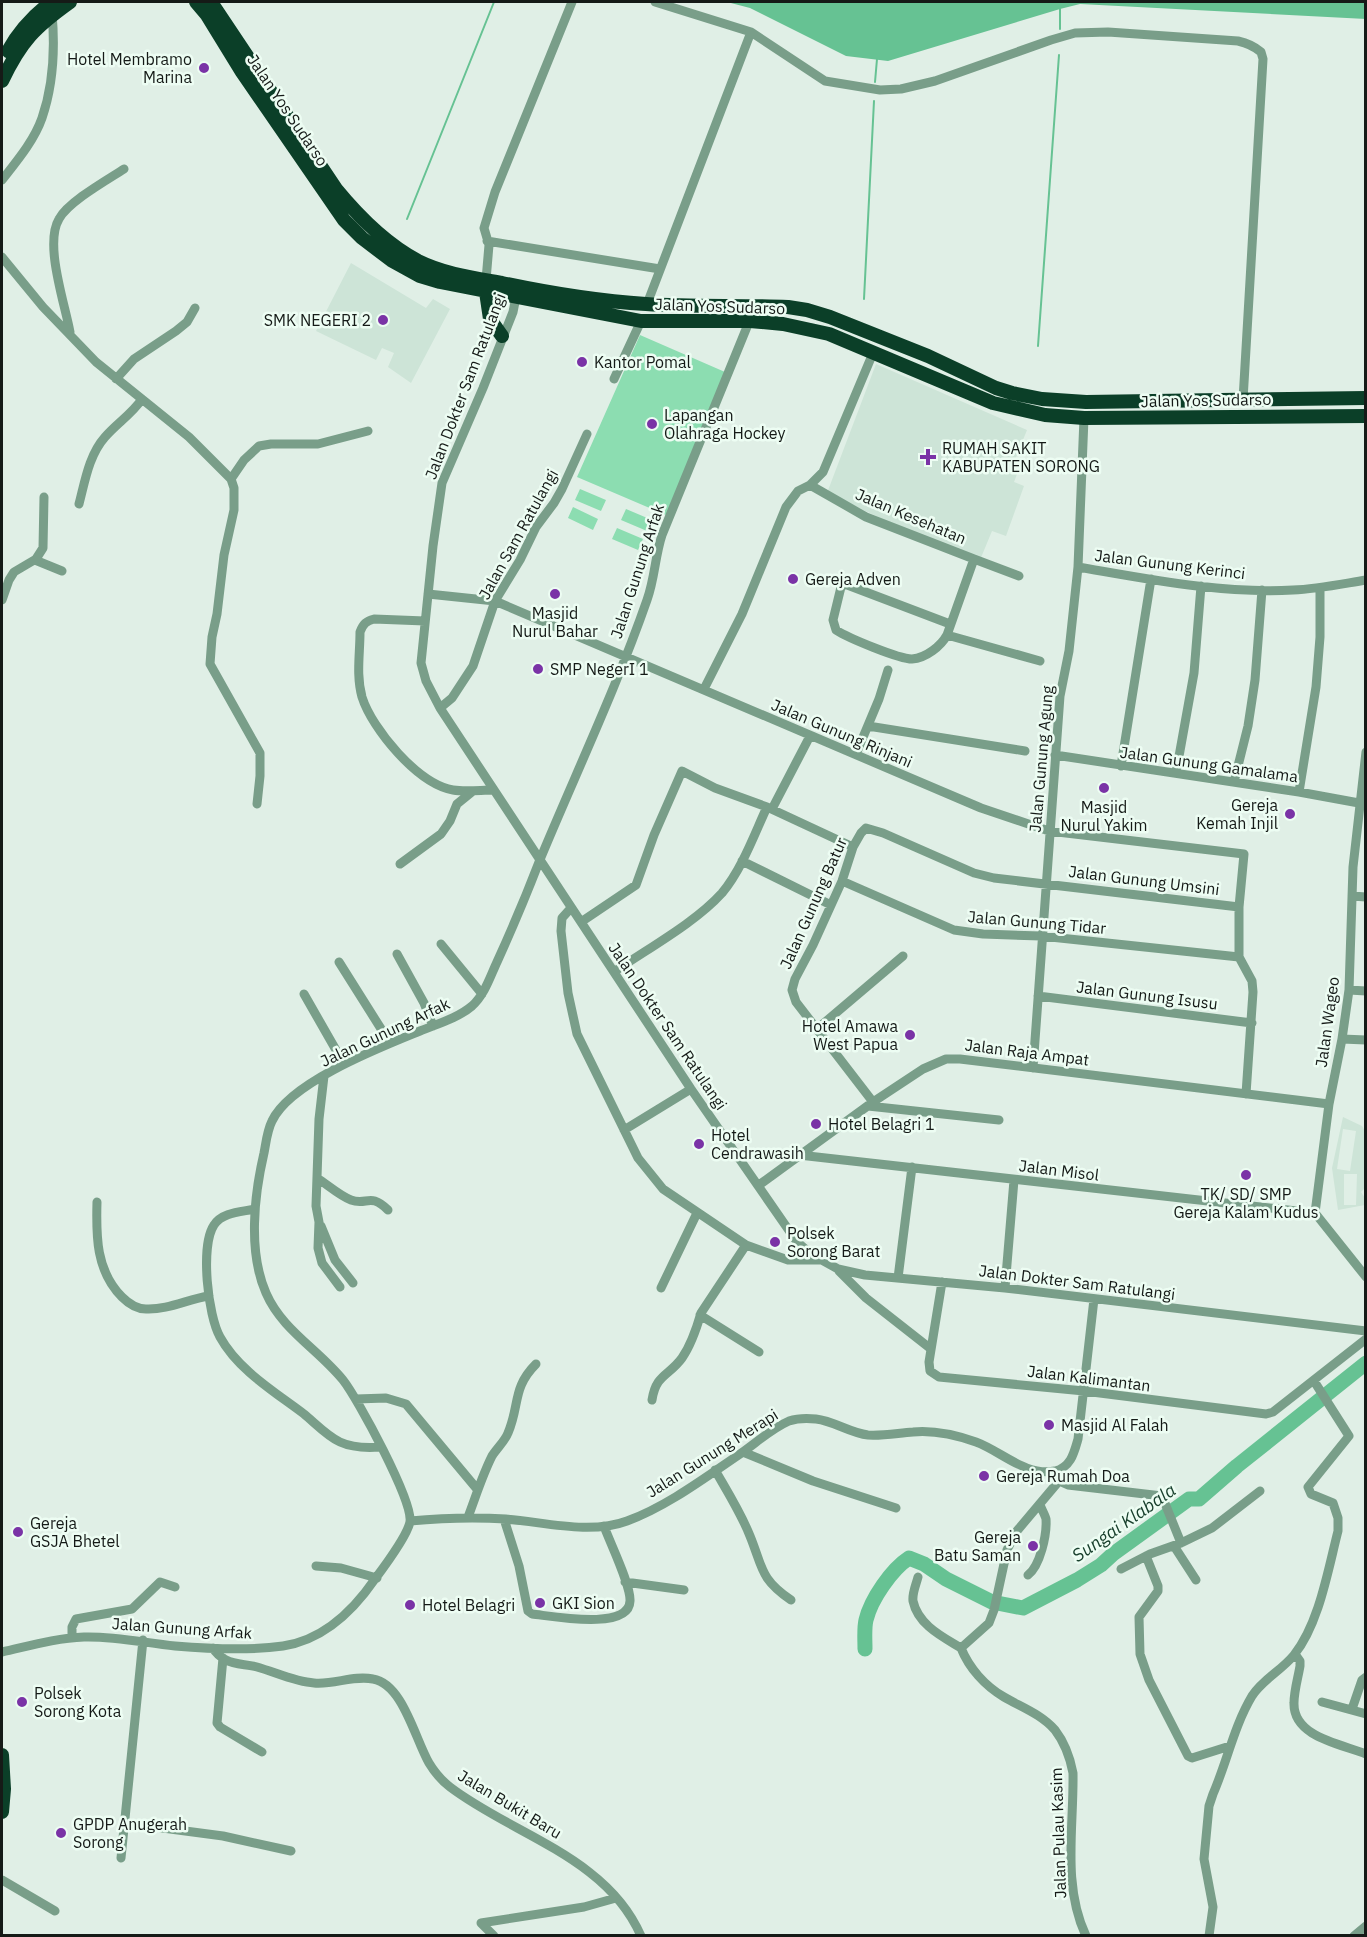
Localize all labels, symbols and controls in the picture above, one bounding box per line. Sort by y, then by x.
place label: Hotel Membramo Marina [67,49,192,87]
street label: Jalan Yos Sudarso [243,50,333,170]
marker: Hotel Membramo Marina [197,61,211,75]
street label: Jalan Dokter Sam Ratulangi [420,290,510,482]
street label: Jalan Yos Sudarso [654,294,786,318]
place label: SMK NEGERI 2 [264,310,371,330]
marker: SMK NEGERI 2 [376,313,390,327]
place label: Kantor Pomal [594,352,691,372]
marker: Kantor Pomal [575,355,589,369]
street label: Jalan Yos Sudarso [1141,389,1271,411]
place label: Lapangan Olahraga Hockey [664,405,786,443]
marker: Lapangan Olahraga Hockey [645,417,659,431]
place label: RUMAH SAKIT KABUPATEN SORONG [942,438,1100,476]
marker: RUMAH SAKIT KABUPATEN SORONG [919,448,937,466]
street label: Jalan Sam Ratulangi [474,465,562,603]
street label: Jalan Kesehatan [853,484,969,548]
street label: Jalan Gunung Arfak [606,501,668,641]
street label: Jalan Gunung Kerinci [1093,545,1247,583]
place label: Gereja Adven [805,569,901,589]
marker: Gereja Adven [786,572,800,586]
marker: Masjid Nurul Bahar [548,587,562,601]
place label: Masjid Nurul Bahar [512,603,598,641]
place label: SMP NegerI 1 [550,659,649,679]
marker: SMP NegerI 1 [531,662,545,676]
street label: Jalan Gunung Agung [1025,684,1057,833]
street label: Jalan Gunung Rinjani [769,694,915,772]
street label: Jalan Gunung Gamalama [1119,742,1300,786]
marker: Masjid Nurul Yakim [1097,781,1111,795]
place label: Gereja Kemah Injil [1196,795,1278,833]
place label: Masjid Nurul Yakim [1060,797,1148,835]
marker: Gereja Kemah Injil [1283,807,1297,821]
street label: Jalan Gunung Batur [775,834,851,972]
street label: Jalan Gunung Umsini [1067,861,1221,899]
street label: Jalan Gunung Tidar [967,906,1107,938]
street label: Jalan Dokter Sam Ratulangi [604,938,732,1114]
street label: Jalan Wageo [1311,975,1343,1069]
street label: Jalan Gunung Isusu [1075,976,1219,1014]
street label: Jalan Gunung Arfak [317,993,453,1071]
place label: Hotel Amawa West Papua [802,1016,898,1054]
marker: Hotel Amawa West Papua [903,1028,917,1042]
street label: Jalan Raja Ampat [964,1034,1090,1070]
place label: Hotel Belagri 1 [828,1114,935,1134]
marker: Hotel Belagri 1 [809,1117,823,1131]
place label: Hotel Cendrawasih [711,1125,804,1163]
marker: Hotel Cendrawasih [692,1137,706,1151]
street label: Jalan Misol [1018,1155,1100,1185]
marker: TK/ SD/ SMP Gereja Kalam Kudus [1239,1168,1253,1182]
place label: TK/ SD/ SMP Gereja Kalam Kudus [1173,1184,1319,1222]
place label: Polsek Sorong Barat [787,1223,880,1261]
marker: Polsek Sorong Barat [768,1235,782,1249]
street label: Jalan Dokter Sam Ratulangi [978,1260,1176,1304]
street label: Jalan Kalimantan [1026,1361,1152,1395]
street label: Jalan Gunung Merapi [642,1404,782,1502]
place label: Masjid Al Falah [1061,1415,1169,1435]
marker: Masjid Al Falah [1042,1418,1056,1432]
place label: Gereja Rumah Doa [996,1466,1130,1486]
marker: Gereja Rumah Doa [977,1469,991,1483]
water label: Sungai Klabala [1067,1478,1180,1567]
place label: Gereja GSJA Bhetel [30,1513,120,1551]
marker: Gereja GSJA Bhetel [11,1525,25,1539]
place label: Gereja Batu Saman [934,1527,1021,1565]
marker: Gereja Batu Saman [1026,1539,1040,1553]
place label: GKI Sion [552,1593,615,1613]
place label: Hotel Belagri [422,1595,515,1615]
marker: GKI Sion [533,1596,547,1610]
marker: Hotel Belagri [403,1598,417,1612]
street label: Jalan Gunung Arfak [111,1613,253,1643]
place label: Polsek Sorong Kota [34,1683,122,1721]
marker: Polsek Sorong Kota [15,1695,29,1709]
street label: Jalan Bukit Baru [454,1765,566,1843]
street label: Jalan Pulau Kasim [1046,1767,1070,1899]
place label: GPDP Anugerah Sorong [73,1814,187,1852]
marker: GPDP Anugerah Sorong [54,1826,68,1840]

